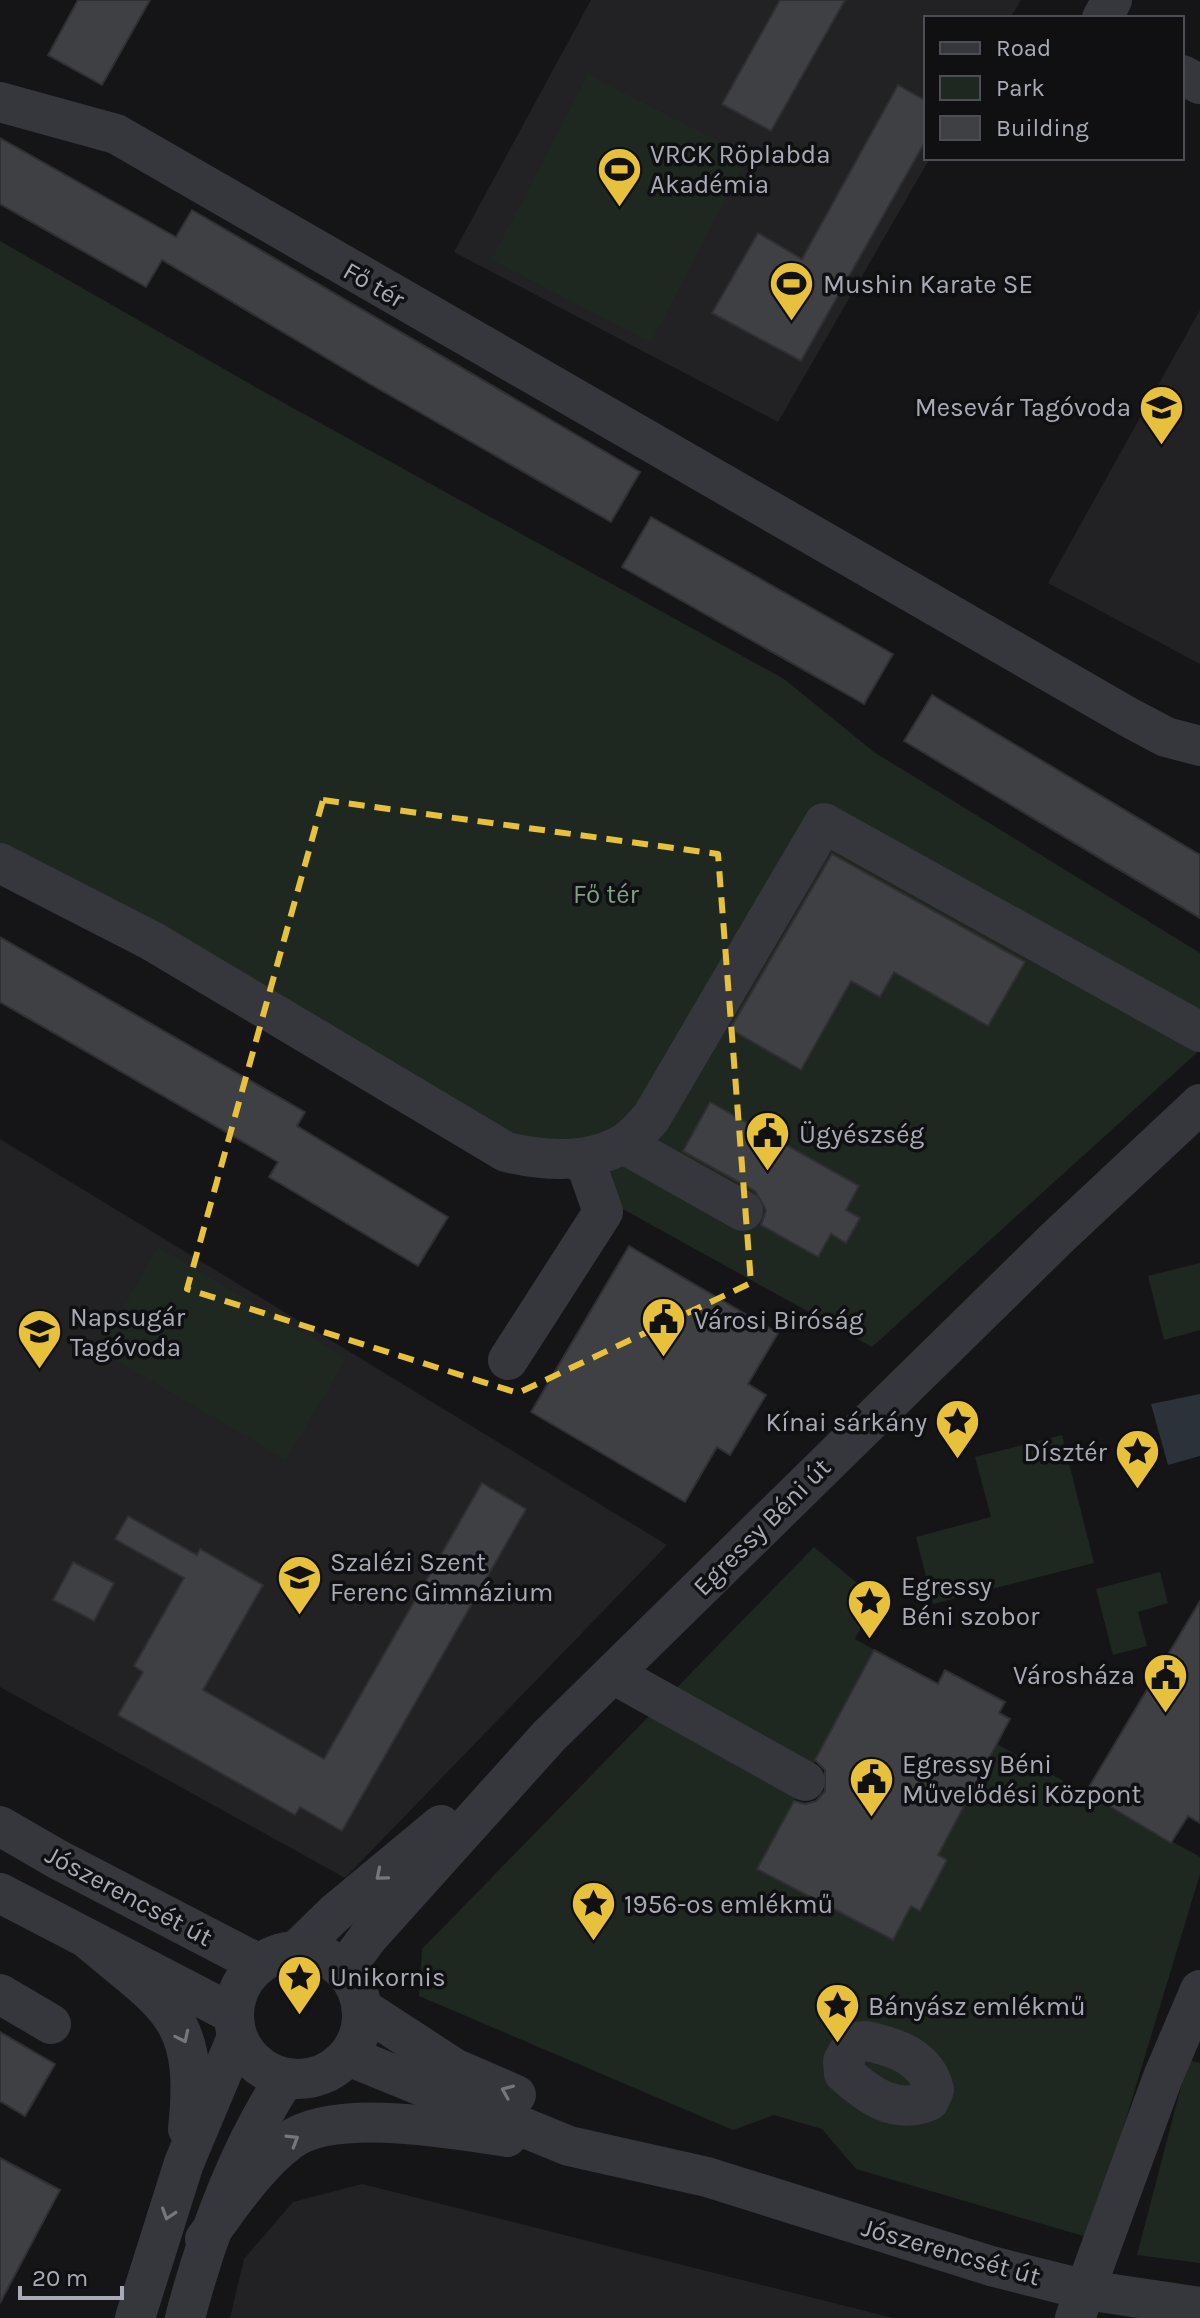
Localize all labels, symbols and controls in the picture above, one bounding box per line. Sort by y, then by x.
legend [924,16,1184,160]
text: Road [996,34,1051,62]
text: Park [996,74,1045,102]
text: Building [996,114,1089,142]
place label: VRCK Röplabda Akadémia [650,139,831,200]
sports icon: VRCK Röplabda Akadémia [595,145,643,208]
street label: Fő tér [338,255,411,315]
sports icon: Mushin Karate SE [768,260,816,323]
place label: Mushin Karate SE [823,269,1033,300]
school or university icon: Mesevár Tagóvoda [1138,383,1186,446]
place label: Mesevár Tagóvoda [915,392,1131,423]
park label: Fő tér [573,879,640,910]
public building icon: Ügyészség [744,1110,792,1173]
place label: Ügyészség [799,1119,925,1150]
public building icon: Városi Biróság [639,1296,687,1359]
place label: Napsugár Tagóvoda [70,1302,186,1363]
place label: Városi Biróság [694,1305,864,1336]
school or university icon: Napsugár Tagóvoda [15,1308,63,1371]
place icon: Kínai sárkány [934,1398,982,1461]
place label: Kínai sárkány [765,1407,927,1438]
place icon: Dísztér [1114,1428,1162,1491]
place label: Dísztér [1024,1437,1108,1468]
street label: Egressy Béni út [687,1452,837,1602]
place label: Szalézi Szent Ferenc Gimnázium [330,1547,553,1608]
school or university icon: Szalézi Szent Ferenc Gimnázium [275,1553,323,1616]
place label: Egressy Béni szobor [901,1571,1040,1632]
place icon: Egressy Béni szobor [846,1577,894,1640]
public building icon: Városháza [1142,1651,1190,1714]
place label: Városháza [1013,1660,1135,1691]
place label: Egressy Béni Művelődési Központ [902,1749,1141,1810]
public building icon: Egressy Béni Művelődési Központ [847,1755,895,1818]
street label: Jószerencsét út [40,1839,218,1953]
one-way arrow [376,1865,390,1880]
place icon: 1956-os emlékmű [569,1880,617,1943]
place label: 1956-os emlékmű [624,1889,833,1920]
place icon: Unikornis [275,1953,323,2016]
place label: Unikornis [330,1962,446,1993]
place icon: Bányász emlékmű [813,1982,861,2045]
place label: Bányász emlékmű [868,1991,1086,2022]
one-way arrow [173,2028,189,2043]
one-way arrow [501,2085,515,2101]
one-way arrow [285,2135,299,2150]
one-way arrow [161,2207,177,2221]
street label: Jószerencsét út [858,2212,1044,2292]
scale bar [20,2250,122,2300]
text: 20 m [32,2264,88,2292]

